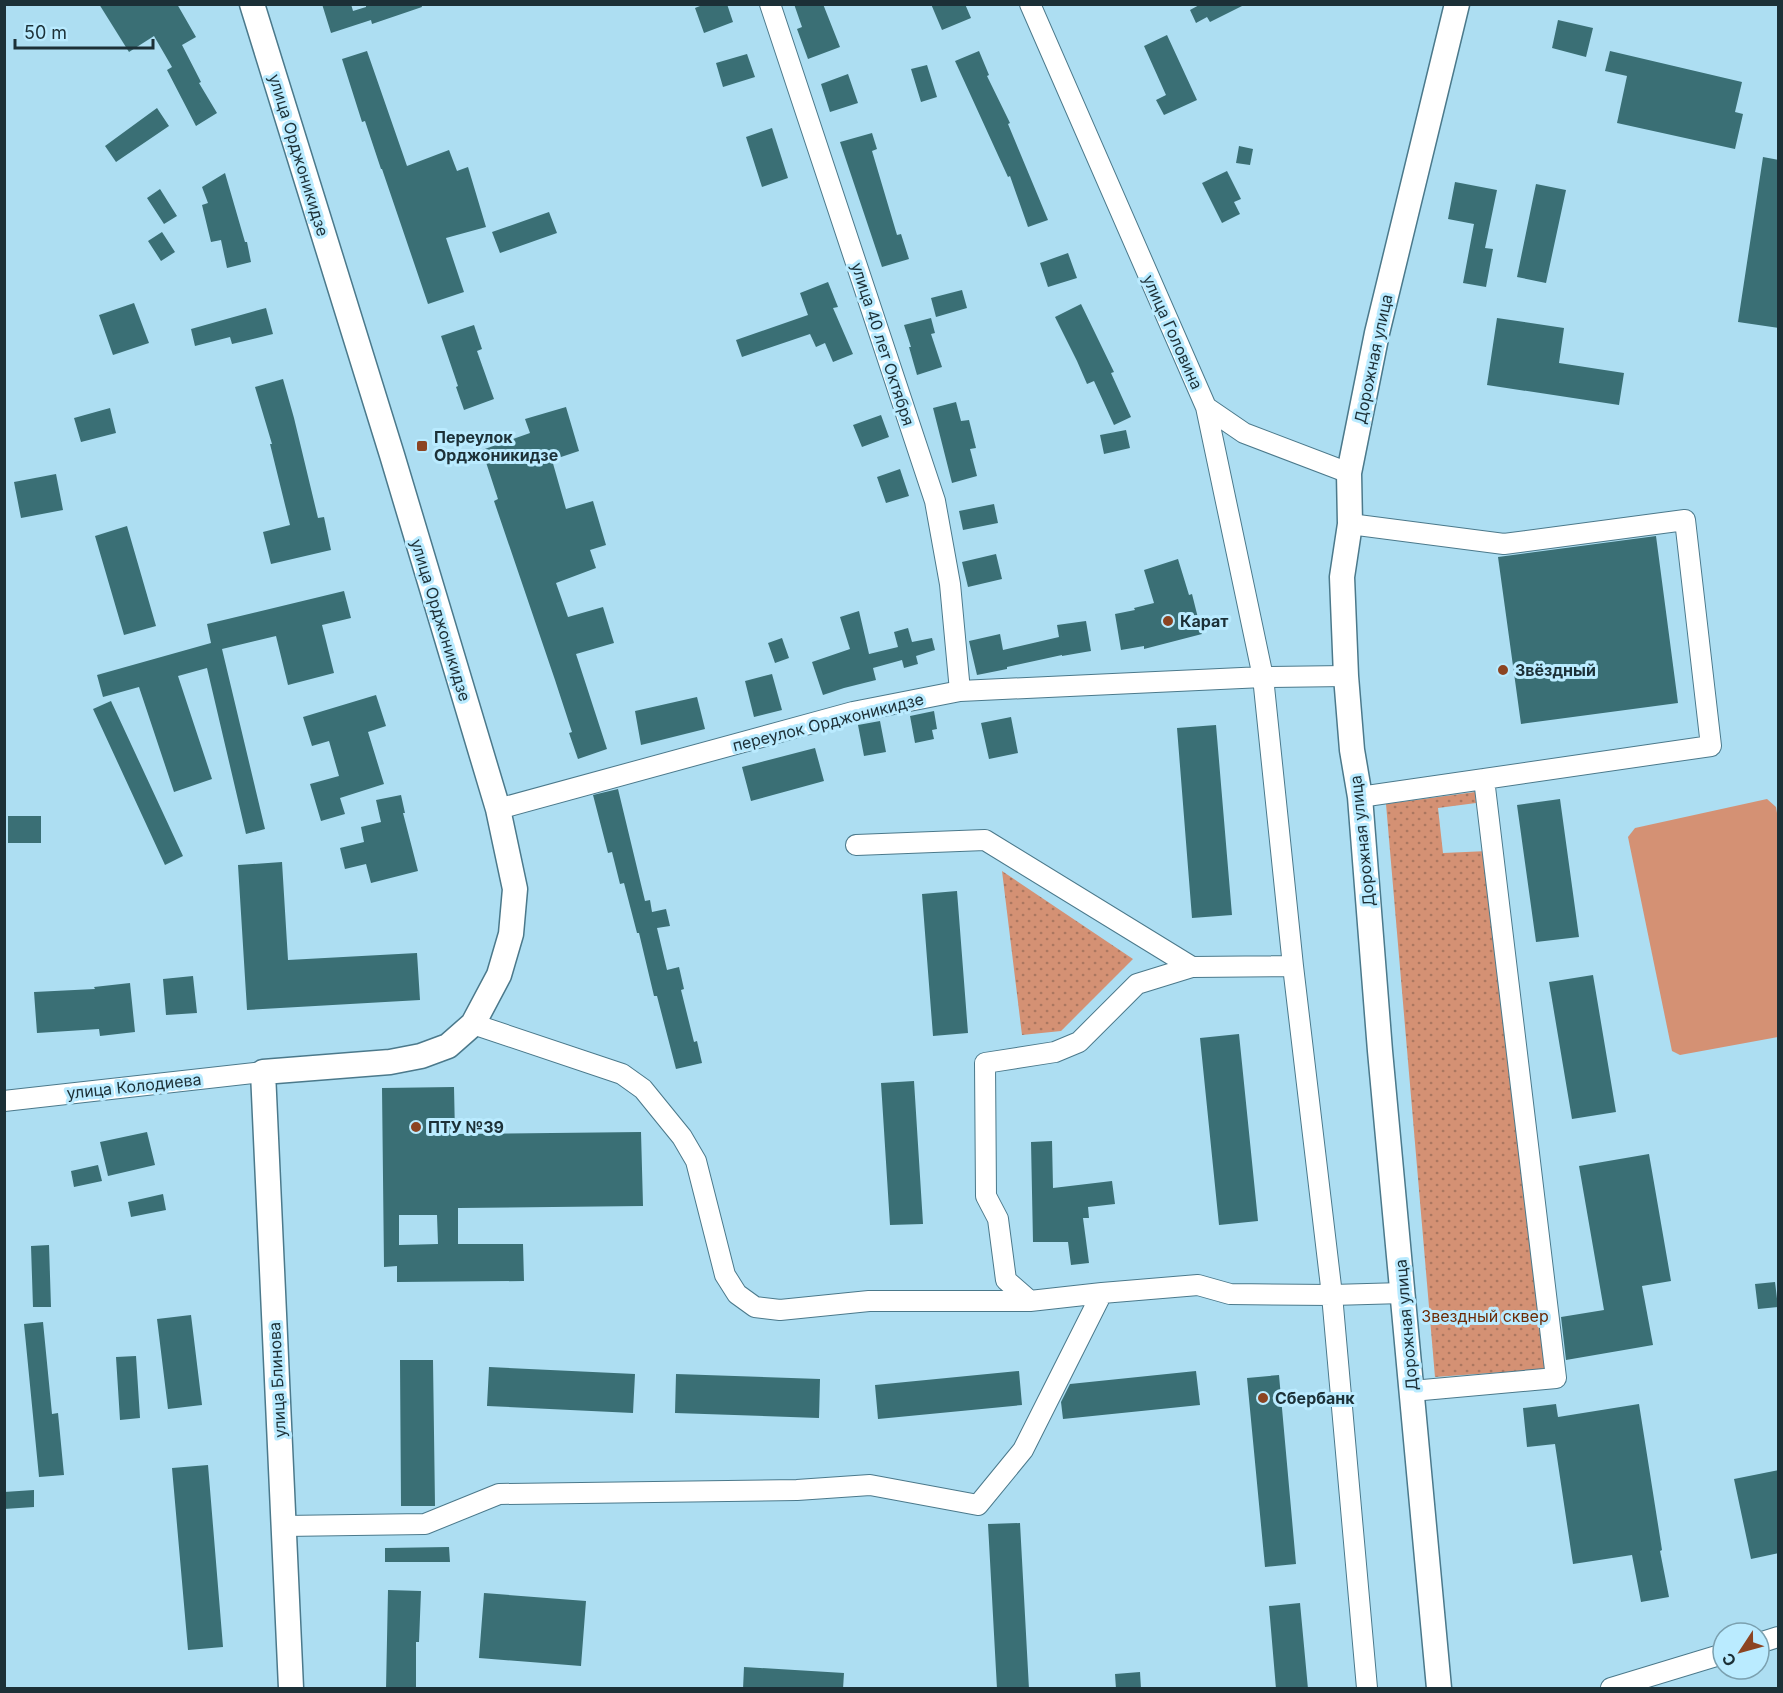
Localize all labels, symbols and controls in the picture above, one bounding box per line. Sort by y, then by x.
scale bar [15,12,153,50]
text: 50 m [24,22,67,43]
street label: улица Орджоникидзе [265,71,333,239]
street label: улица 40 лет Октября [847,260,919,428]
street label: улица Головина [1139,272,1207,392]
street label: Дорожная улица [1349,292,1397,426]
place label: Переулок Орджоникидзе [434,427,558,465]
marker: Переулок Орджоникидзе [415,439,429,453]
street label: улица Орджоникидзе [407,536,475,704]
place label: Карат [1180,611,1229,631]
marker: Карат [1161,614,1175,628]
place label: Звёздный [1515,660,1596,680]
marker: Звёздный [1496,663,1510,677]
street label: переулок Орджоникидзе [730,689,926,755]
street label: Дорожная улица [1345,774,1379,908]
street label: улица Колодиева [66,1069,202,1103]
place label: ПТУ №39 [428,1117,504,1137]
marker: ПТУ №39 [409,1120,423,1134]
street label: Дорожная улица [1390,1258,1422,1392]
park label: Звездный сквер [1421,1306,1549,1326]
street label: улица Блинова [264,1322,290,1438]
place label: Сбербанк [1275,1388,1355,1408]
marker: Сбербанк [1256,1391,1270,1405]
north arrow [1711,1621,1771,1681]
text: С [1717,1649,1740,1670]

